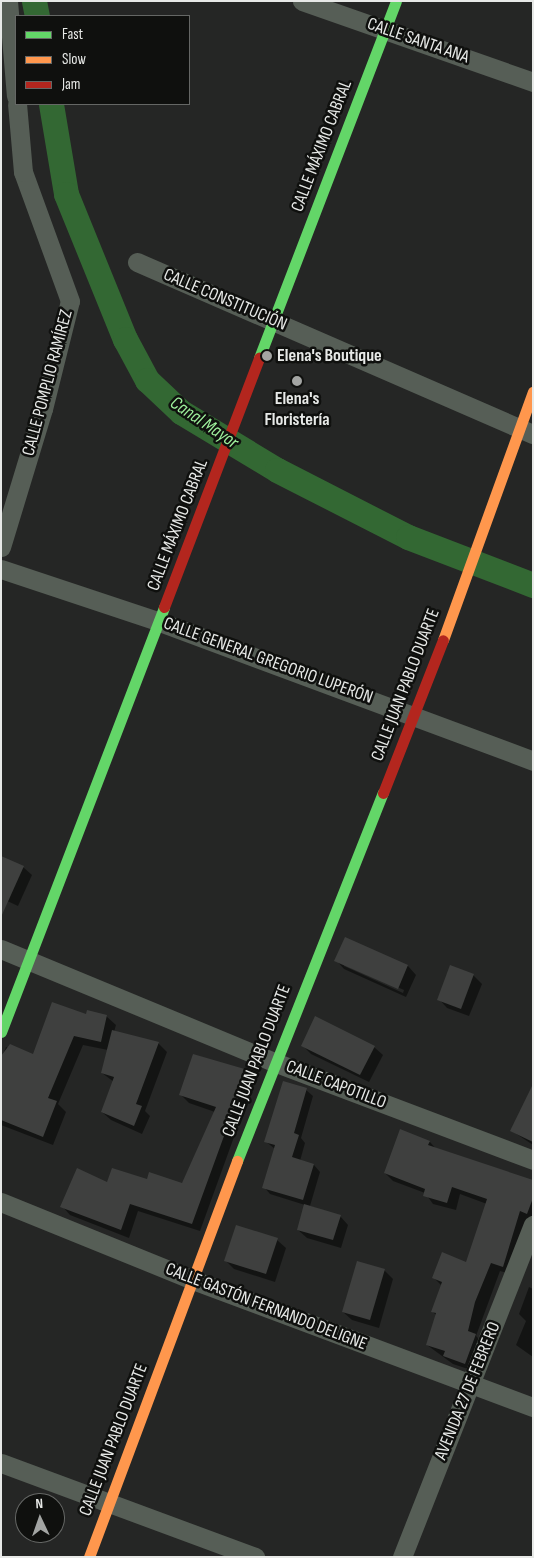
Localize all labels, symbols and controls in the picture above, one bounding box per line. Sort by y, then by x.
street label: CALLE SANTA ANA [364,13,472,69]
legend [15,15,190,105]
text: Fast [62,25,83,44]
text: Slow [62,50,86,69]
text: Jam [62,75,80,94]
street label: CALLE MÁXIMO CABRAL [287,77,357,215]
street label: CALLE CONSTITUCIÓN [160,264,290,336]
street label: CALLE POMPLIO RAMÍREZ [18,308,78,458]
place label: Elena's Boutique [277,345,382,367]
marker: Elena's Boutique [261,350,273,362]
marker: Elena's Floristería [291,375,303,387]
place label: Elena's Floristería [264,389,330,432]
water label: Canal Mayor [166,392,242,454]
street label: CALLE MÁXIMO CABRAL [143,456,213,594]
street label: CALLE JUAN PABLO DUARTE [367,606,445,764]
street label: CALLE GENERAL GREGORIO LUPERÓN [160,613,376,709]
street label: CALLE JUAN PABLO DUARTE [218,982,296,1140]
street label: CALLE CAPOTILLO [283,1056,389,1114]
street label: CALLE GASTÓN FERNANDO DELIGNE [162,1259,370,1355]
street label: AVENIDA 27 DE FEBRERO [431,1319,505,1463]
street label: CALLE JUAN PABLO DUARTE [75,1361,153,1519]
north arrow [15,1493,65,1543]
text: N [35,1495,43,1512]

